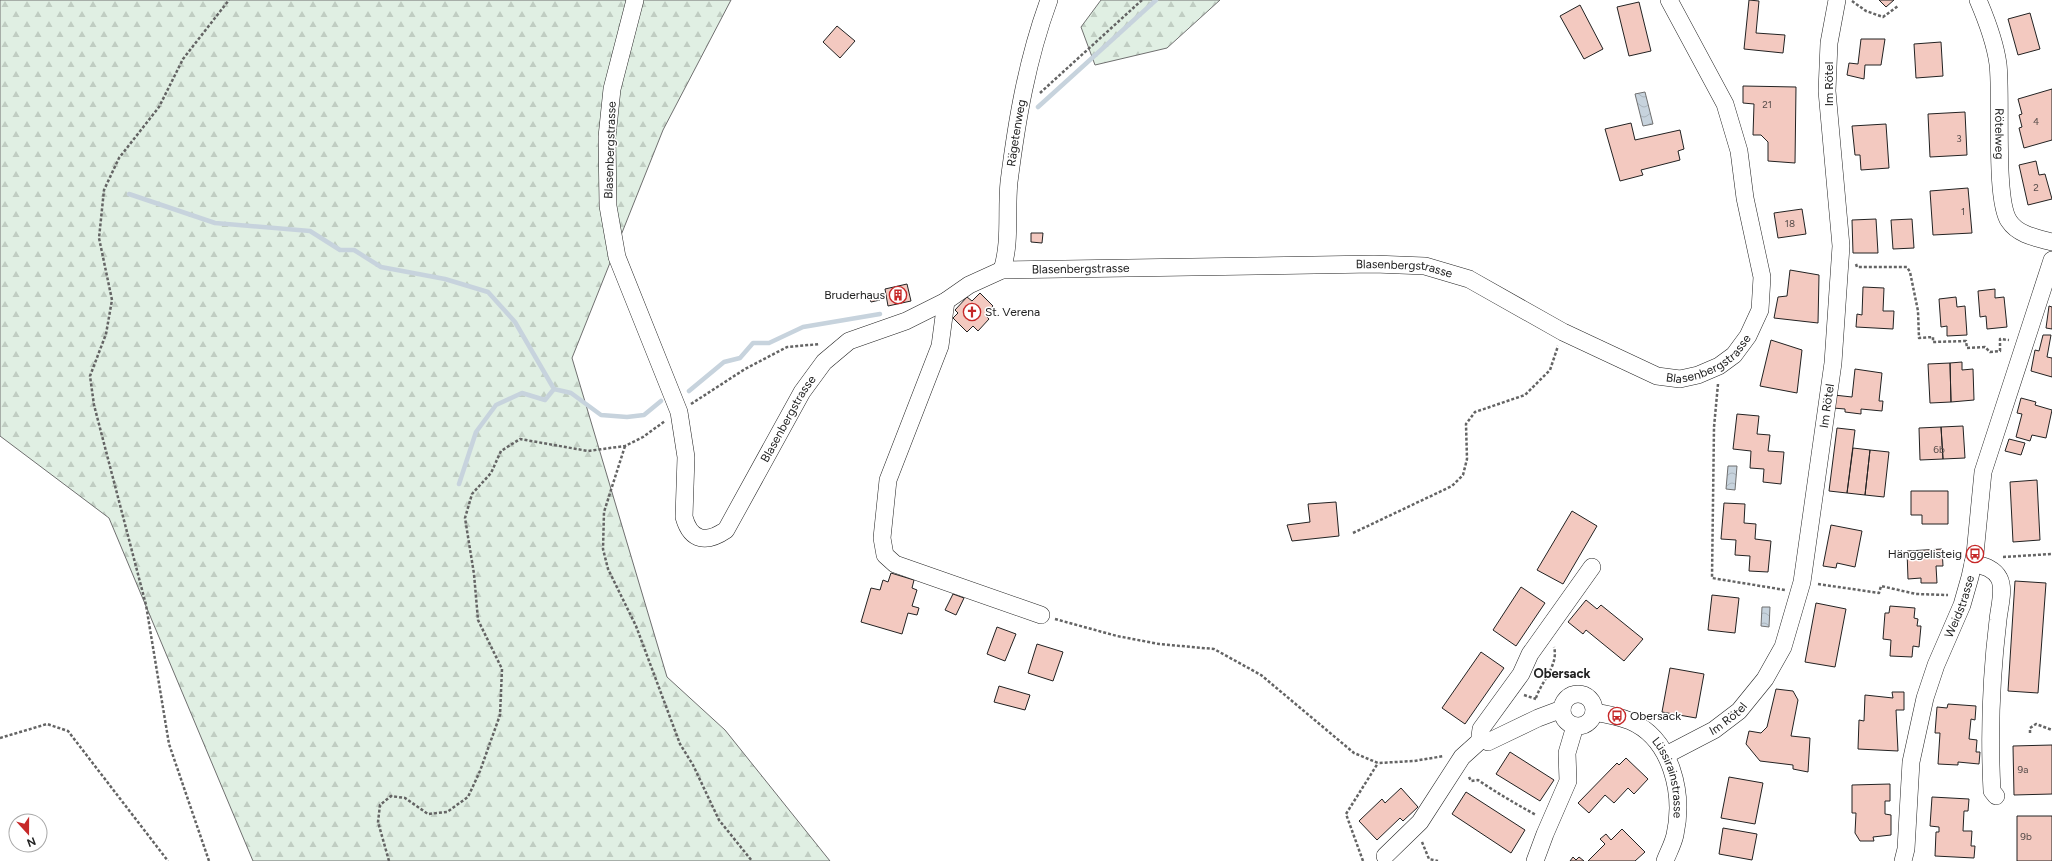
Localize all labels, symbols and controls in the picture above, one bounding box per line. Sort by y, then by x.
street label: Im Rötel [1822,62,1836,106]
street label: Rägetenweg [1004,98,1029,167]
house number: 21 [1762,98,1772,111]
street label: Blasenbergstrasse [601,101,619,199]
street label: Rötelweg [1992,108,2007,160]
house number: 4 [2033,115,2039,128]
house number: 3 [1956,132,1962,145]
house number: 2 [2033,181,2039,194]
house number: 1 [1961,205,1965,218]
house number: 18 [1785,217,1795,230]
street label: Blasenbergstrasse [1356,257,1455,281]
street label: Blasenbergstrasse [1032,261,1130,277]
building icon: Bruderhaus [888,285,908,305]
place label: Bruderhaus [824,288,885,302]
church icon: St. Verena [962,302,982,322]
place label: St. Verena [985,305,1040,319]
street label: Blasenbergstrasse [1665,331,1754,386]
street label: Blasenbergstrasse [758,372,819,465]
street label: Im Rötel [1817,383,1837,429]
house number: 6b [1933,443,1945,456]
bus stop icon: Hänggelisteig [1965,544,1985,564]
place label: Hänggelisteig [1888,547,1962,561]
street label: Weidstrasse [1942,573,1977,640]
district label: Obersack [1533,666,1591,681]
street label: Im Rötel [1707,700,1750,738]
bus stop icon: Obersack [1607,706,1627,726]
place label: Obersack [1630,709,1681,723]
street label: Lüssirainstrasse [1649,734,1685,819]
house number: 9a [2018,763,2028,776]
north arrow [8,813,48,853]
house number: 9b [2020,830,2032,843]
text: N [25,834,38,849]

